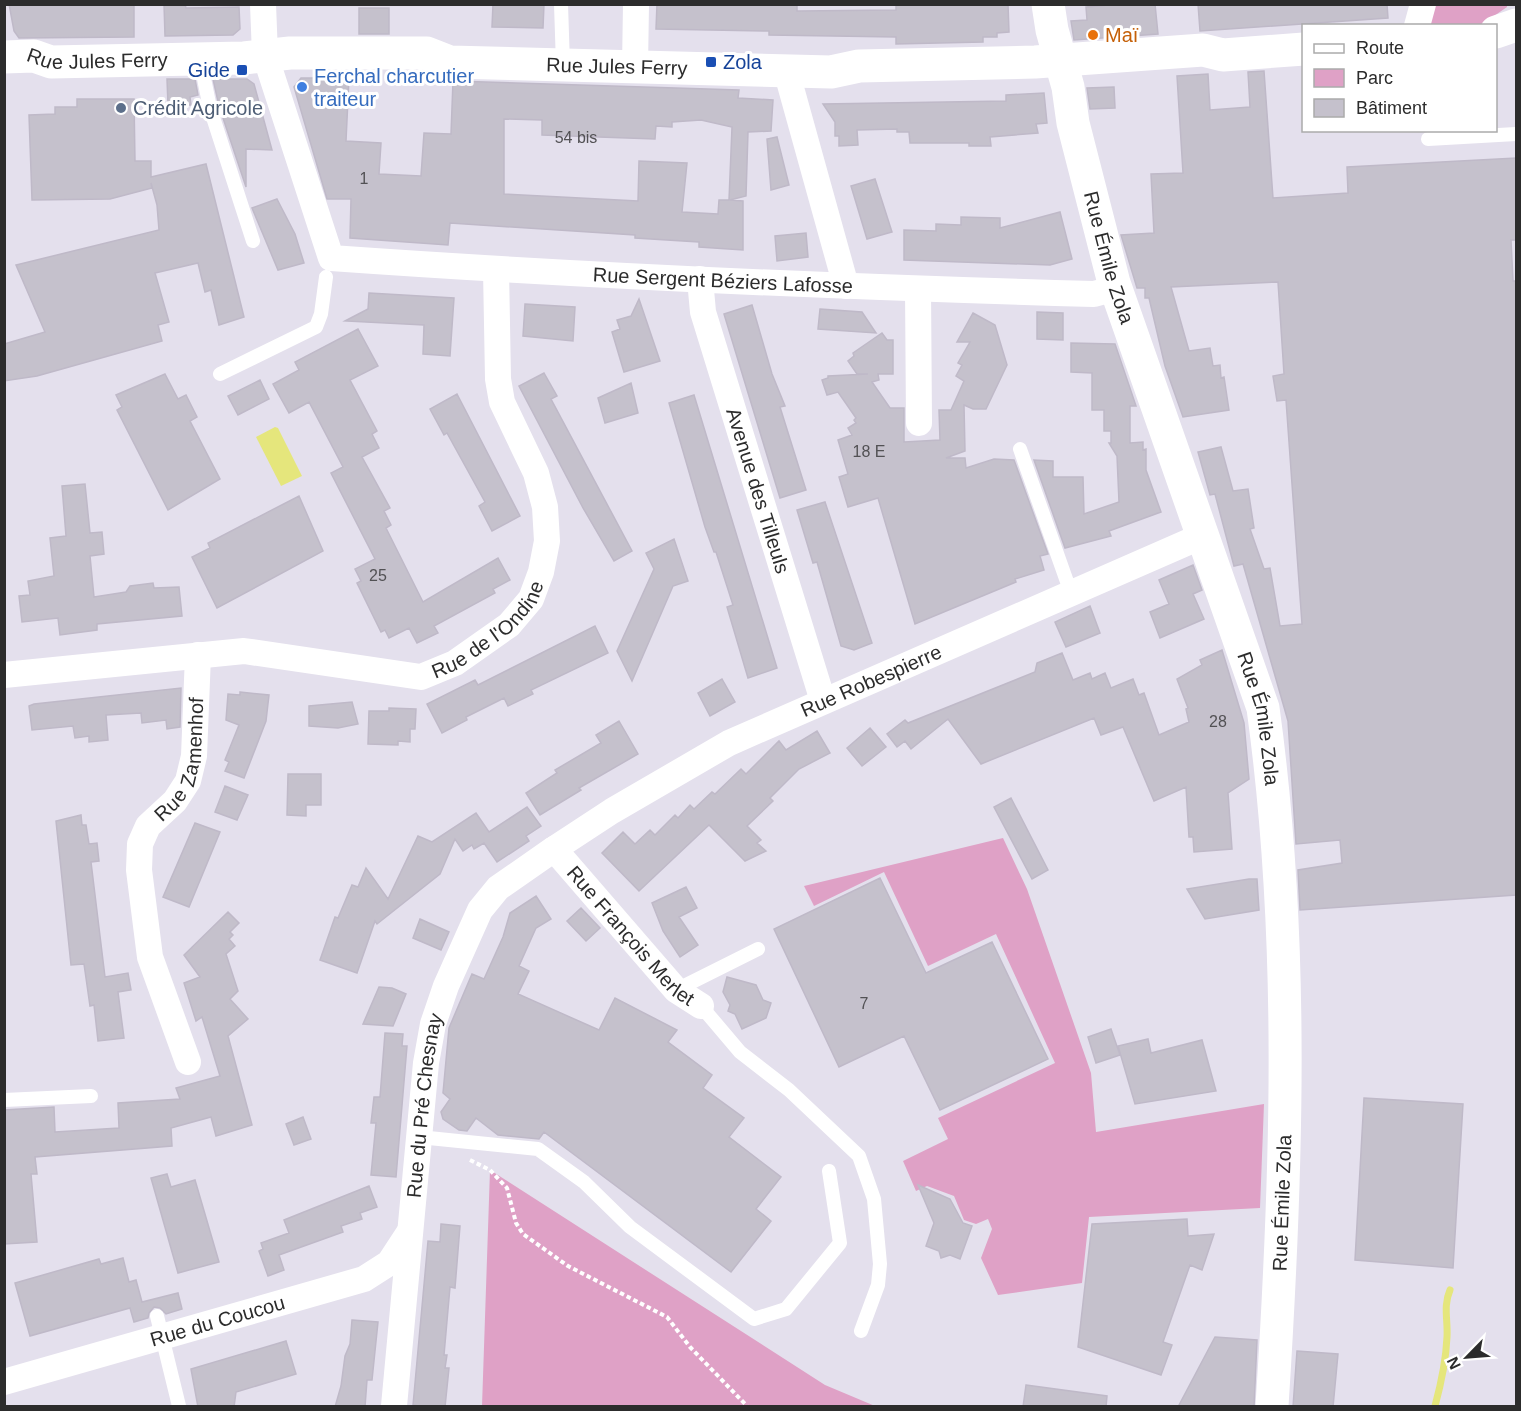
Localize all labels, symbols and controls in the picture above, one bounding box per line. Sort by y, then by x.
place label: Maï [1105,24,1139,46]
legend [1302,24,1497,132]
marker: Maï [1086,28,1100,42]
text: Route [1356,38,1404,58]
street label: Rue Jules Ferry [24,43,168,73]
place label: Zola [723,51,763,73]
street label: Rue Jules Ferry [546,54,688,79]
marker: Zola [704,55,718,69]
place label: Gide [188,59,230,81]
marker: Gide [235,63,249,77]
place label: Ferchal charcutier traiteur [314,65,474,110]
text: Parc [1356,68,1393,88]
marker: Ferchal charcutier traiteur [295,80,309,94]
place label: Crédit Agricole [133,97,263,119]
text: Bâtiment [1356,98,1427,118]
marker: Crédit Agricole [114,101,128,115]
house number: 54 bis [555,129,597,146]
house number: 1 [360,170,369,187]
street label: Rue Émile Zola [1080,189,1139,327]
street label: Rue Sergent Béziers Lafosse [592,263,853,297]
street label: Avenue des Tilleuls [722,405,794,576]
house number: 18 E [853,443,885,460]
house number: 25 [369,567,387,584]
street label: Rue de l'Ondine [428,578,548,682]
street label: Rue Robespierre [797,640,945,721]
street label: Rue Émile Zola [1233,649,1283,787]
street label: Rue Zamenhof [150,696,207,825]
house number: 28 [1209,713,1227,730]
street label: Rue François Merlet [563,861,699,1010]
house number: 7 [860,995,869,1012]
street label: Rue du Pré Chesnay [402,1010,447,1199]
street label: Rue Émile Zola [1269,1133,1295,1272]
street label: Rue du Coucou [148,1291,287,1351]
north arrow [1437,1327,1497,1387]
text: N [1444,1354,1464,1372]

